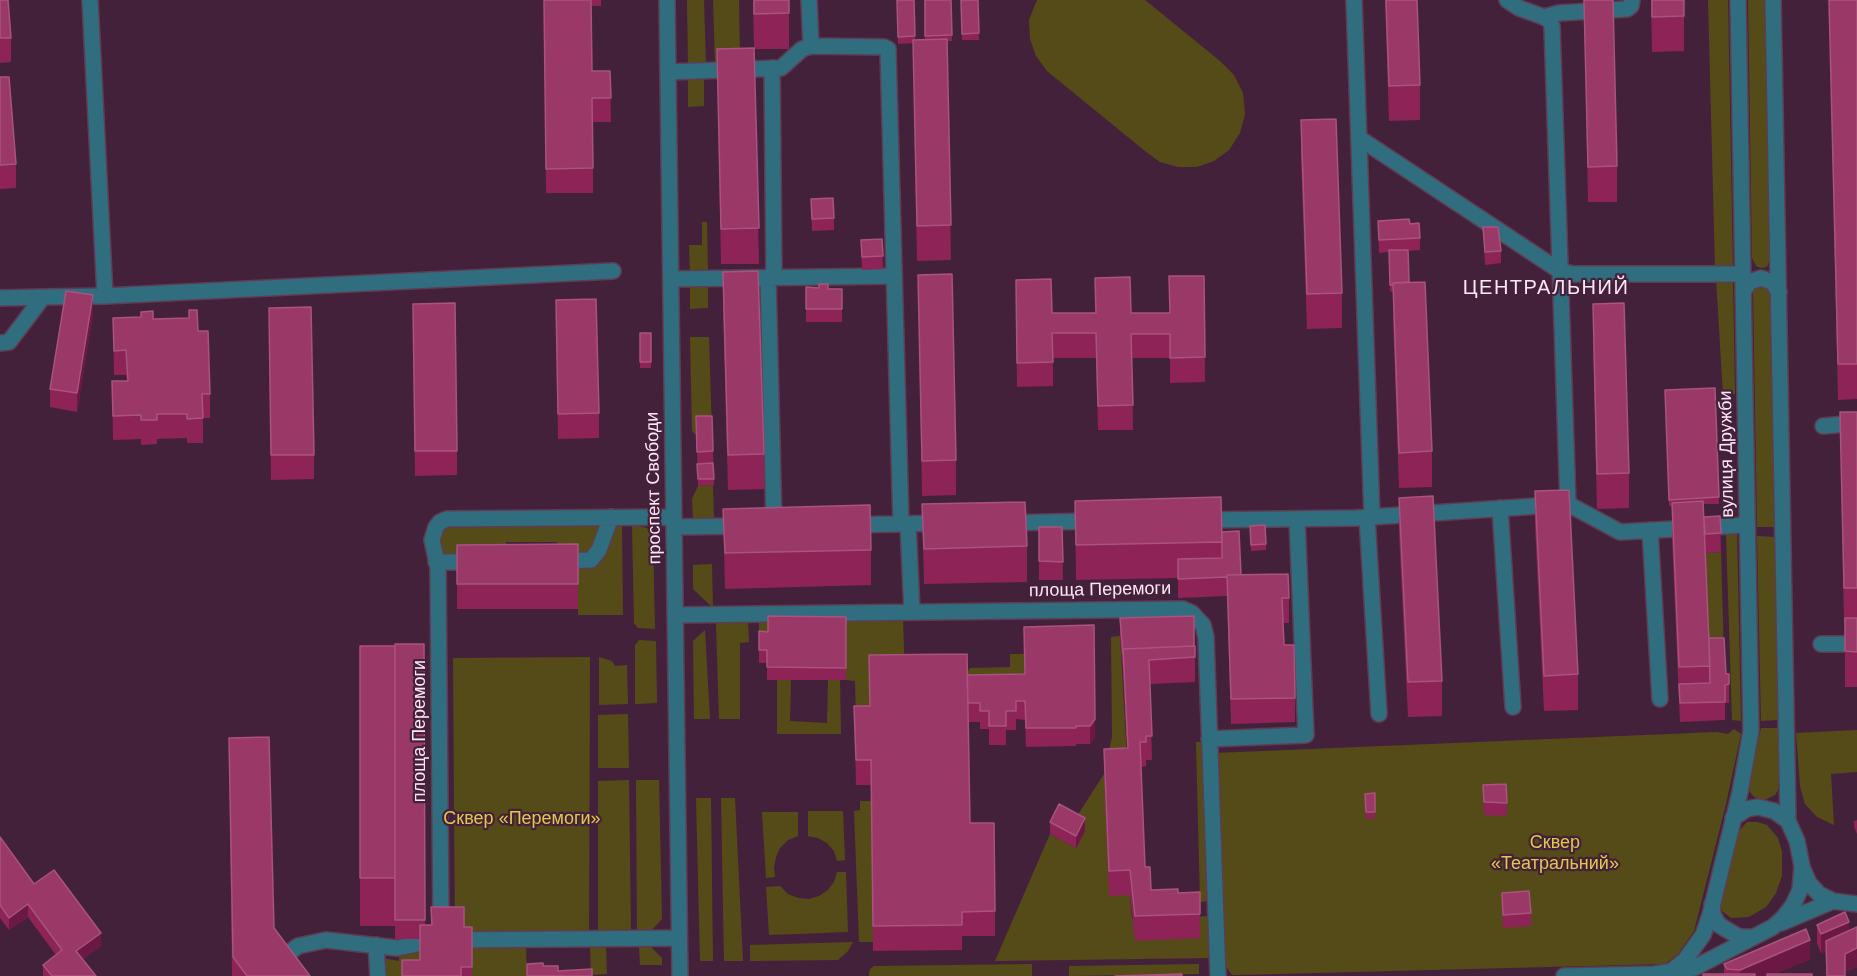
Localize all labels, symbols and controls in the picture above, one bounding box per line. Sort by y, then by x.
district label: ЦЕНТРАЛЬНИЙ [1463,276,1629,300]
street label: вулиця Дружби [1715,390,1739,518]
street label: проспект Свободи [642,411,666,565]
street label: площа Перемоги [1029,578,1171,602]
street label: площа Перемоги [409,660,431,802]
park label: Сквер «Перемоги» [443,808,601,830]
park label: Сквер «Театральний» [1491,832,1619,874]

